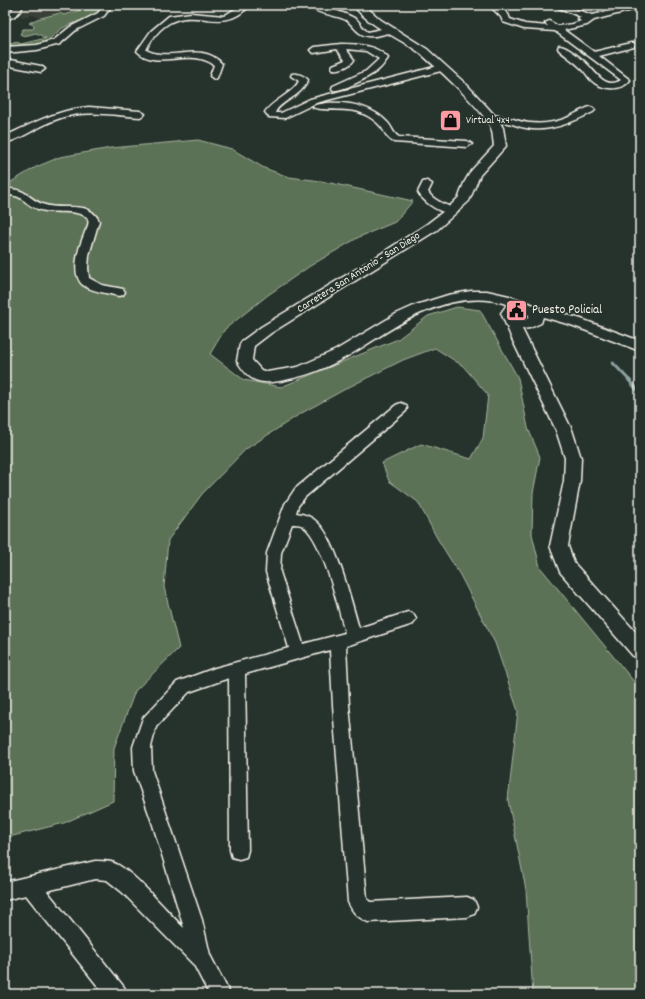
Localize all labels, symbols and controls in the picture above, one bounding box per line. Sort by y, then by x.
shop icon: Virtual 4x4 [437,108,463,134]
place label: Virtual 4x4 [466,113,510,129]
street label: Carretera San Antonio - San Diego [294,228,424,318]
public building icon: Puesto Policial [504,297,530,323]
place label: Puesto Policial [532,301,602,320]

